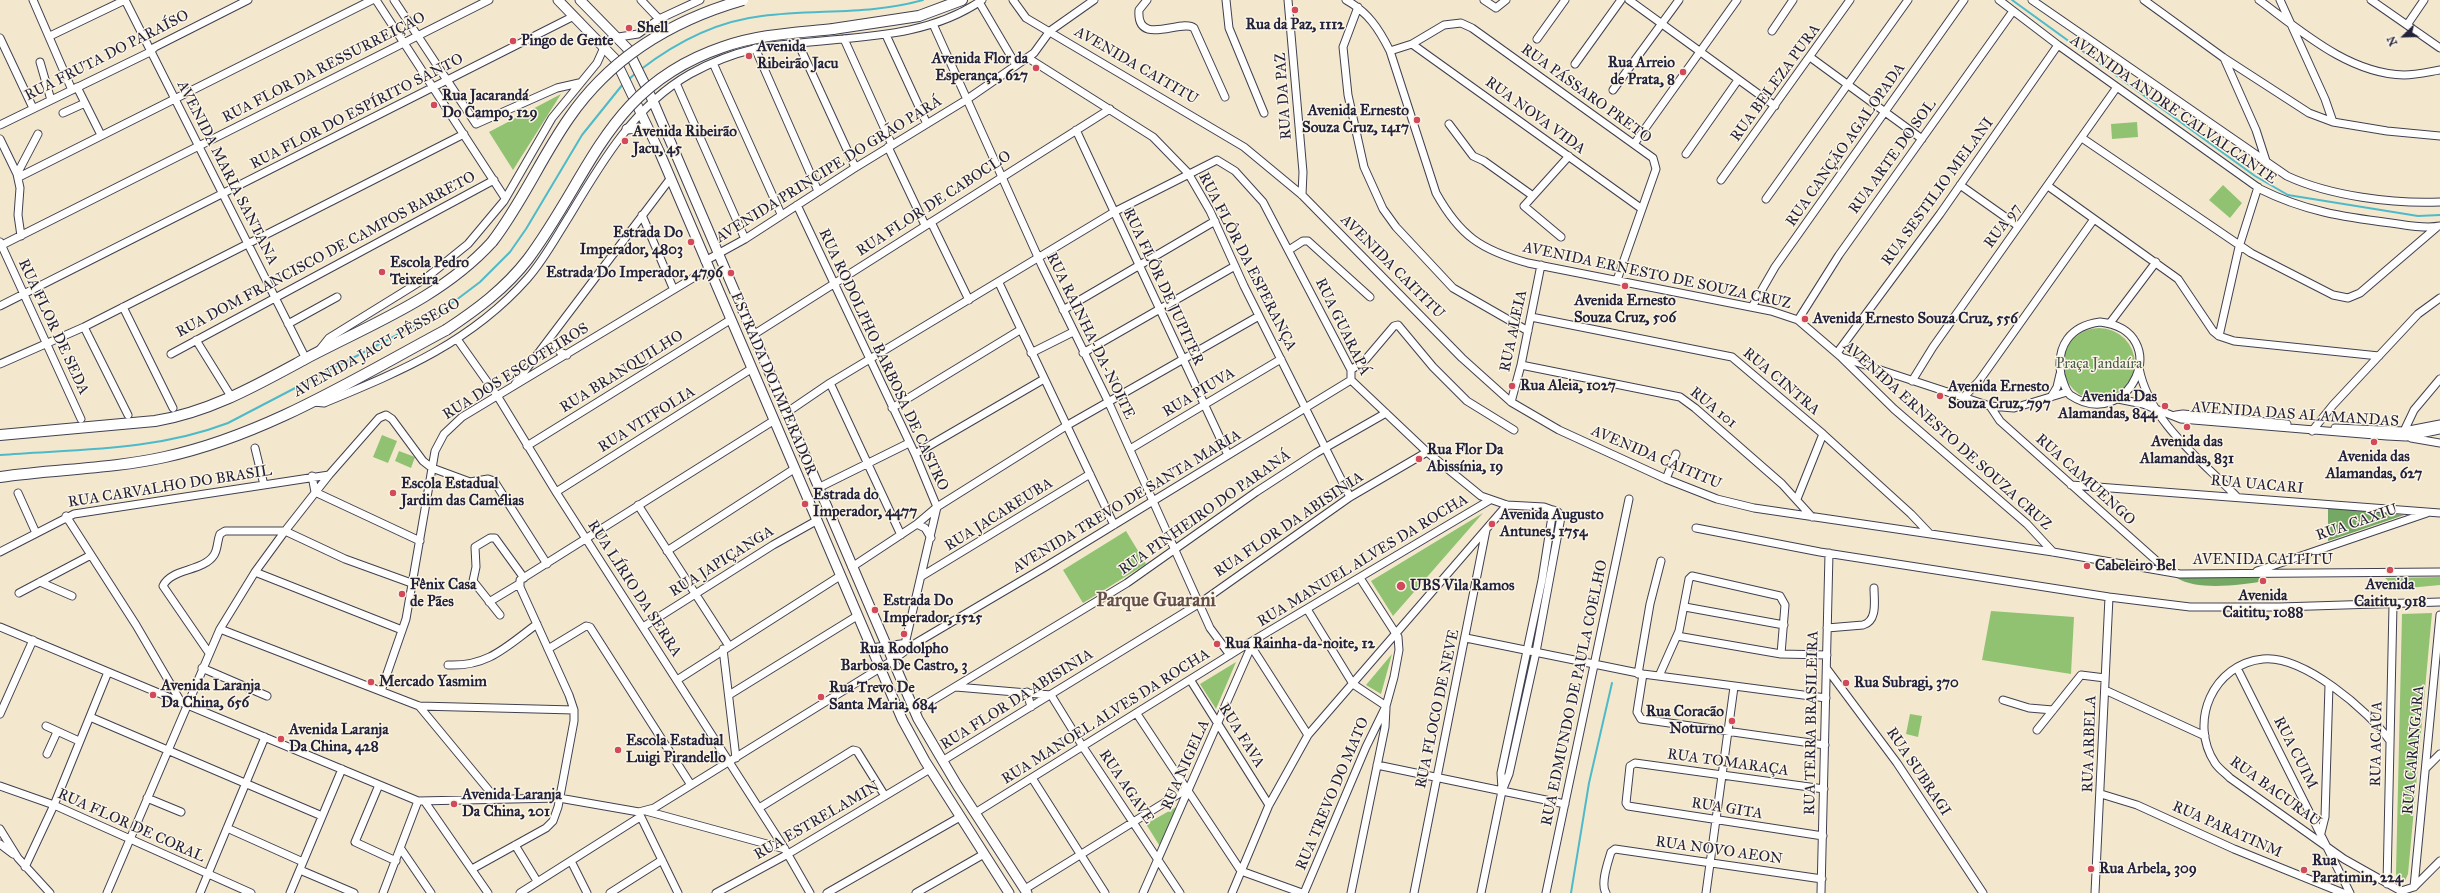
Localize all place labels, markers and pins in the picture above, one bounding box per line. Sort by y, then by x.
marker: Rua da Paz, 1112 [1290,5,1300,15]
place label: Rua da Paz, 1112 [1246,16,1344,34]
place label: Shell [637,19,668,37]
marker: Shell [624,23,634,33]
place label: Pingo de Gente [521,32,614,50]
marker: Pingo de Gente [508,36,518,46]
place label: Avenida Ribeirão Jacu [757,38,838,73]
place label: Avenida Flor da Esperança, 627 [932,50,1028,85]
marker: Avenida Ribeirão Jacu [744,51,754,61]
place label: Rua Arreio de Prata, 8 [1608,54,1675,89]
marker: Avenida Flor da Esperança, 627 [1031,63,1041,73]
marker: Rua Arreio de Prata, 8 [1678,67,1688,77]
place label: Rua Jacarandá Do Campo, 129 [442,87,538,122]
marker: Rua Jacarandá Do Campo, 129 [429,100,439,110]
place label: Avenida Ernesto Souza Cruz, 1417 [1302,102,1409,137]
marker: Avenida Ernesto Souza Cruz, 1417 [1412,115,1422,125]
place label: Avenida Ribeirão Jacu, 45 [633,123,737,158]
marker: Avenida Ribeirão Jacu, 45 [620,136,630,146]
place label: Estrada Do Imperador, 4803 [580,224,683,259]
marker: Estrada Do Imperador, 4803 [686,237,696,247]
place label: Escola Pedro Teixeira [390,254,469,289]
place label: Estrada Do Imperador, 4796 [546,264,723,282]
marker: Escola Pedro Teixeira [377,267,387,277]
marker: Estrada Do Imperador, 4796 [726,268,736,278]
marker: Avenida Ernesto Souza Cruz, 506 [1620,281,1630,291]
place label: Avenida Ernesto Souza Cruz, 506 [1574,292,1676,327]
place label: Avenida Ernesto Souza Cruz, 556 [1813,310,2018,328]
marker: Avenida Ernesto Souza Cruz, 556 [1800,314,1810,324]
place label: Rua Aleia, 1027 [1520,377,1616,395]
place label: Avenida Ernesto Souza Cruz, 797 [1948,378,2051,413]
marker: Rua Aleia, 1027 [1507,381,1517,391]
place label: Avenida Das Alamandas, 844 [2058,388,2157,423]
marker: Avenida Ernesto Souza Cruz, 797 [1935,391,1945,401]
marker: Avenida Das Alamandas, 844 [2160,401,2170,411]
marker: Avenida das Alamandas, 831 [2182,422,2192,432]
place label: Avenida das Alamandas, 831 [2140,433,2234,468]
marker: Avenida das Alamandas, 627 [2369,437,2379,447]
place label: Rua Flor Da Abissínia, 19 [1427,441,1503,476]
place label: Avenida das Alamandas, 627 [2326,448,2422,483]
marker: Rua Flor Da Abissínia, 19 [1414,454,1424,464]
place label: Escola Estadual Jardim das Camélias [401,475,524,510]
place label: Estrada do Imperador, 4477 [813,486,917,521]
marker: Escola Estadual Jardim das Camélias [388,488,398,498]
marker: Estrada do Imperador, 4477 [800,499,810,509]
place label: Avenida Augusto Antunes, 1754 [1500,506,1604,541]
marker: Avenida Augusto Antunes, 1754 [1487,519,1497,529]
place label: Cabeleiro Bel [2095,557,2176,575]
marker: Cabeleiro Bel [2082,561,2092,571]
marker: Avenida Caititu, 918 [2385,565,2395,575]
place label: Fênix Casa de Pães [410,576,476,611]
marker: Avenida Caititu, 1088 [2258,576,2268,586]
place label: Avenida Caititu, 918 [2354,576,2426,611]
place label: UBS Vila Ramos [1410,577,1514,595]
marker: UBS Vila Ramos [1395,580,1407,592]
place label: Avenida Caititu, 1088 [2223,587,2303,622]
marker: Fênix Casa de Pães [397,589,407,599]
place label: Estrada Do Imperador, 1525 [883,592,982,627]
marker: Estrada Do Imperador, 1525 [870,605,880,615]
marker: Rua Rodolpho Barbosa De Castro, 3 [899,629,909,639]
place label: Rua Rainha-da-noite, 12 [1225,635,1375,653]
marker: Rua Rainha-da-noite, 12 [1212,639,1222,649]
place label: Rua Rodolpho Barbosa De Castro, 3 [841,640,967,675]
place label: Mercado Yasmim [379,673,487,691]
place label: Rua Subragi, 370 [1854,674,1959,692]
place label: Avenida Laranja Da China, 656 [161,677,261,712]
marker: Mercado Yasmim [366,677,376,687]
marker: Rua Subragi, 370 [1841,678,1851,688]
place label: Rua Trevo De Santa Maria, 684 [829,679,936,714]
marker: Avenida Laranja Da China, 656 [148,690,158,700]
marker: Rua Trevo De Santa Maria, 684 [816,692,826,702]
place label: Rua Coracão Noturno [1646,703,1724,738]
marker: Rua Coracão Noturno [1727,716,1737,726]
place label: Avenida Laranja Da China, 428 [289,721,389,756]
place label: Escola Estadual Luigi Pirandello [626,732,726,767]
marker: Avenida Laranja Da China, 428 [276,734,286,744]
marker: Escola Estadual Luigi Pirandello [613,745,623,755]
place label: Avenida Laranja Da China, 201 [462,786,562,821]
marker: Avenida Laranja Da China, 201 [449,799,459,809]
place label: Rua Paratimin, 224 [2312,852,2403,887]
place label: Rua Arbela, 309 [2099,860,2197,878]
marker: Rua Arbela, 309 [2086,864,2096,874]
marker: Rua Paratimin, 224 [2299,865,2309,875]

